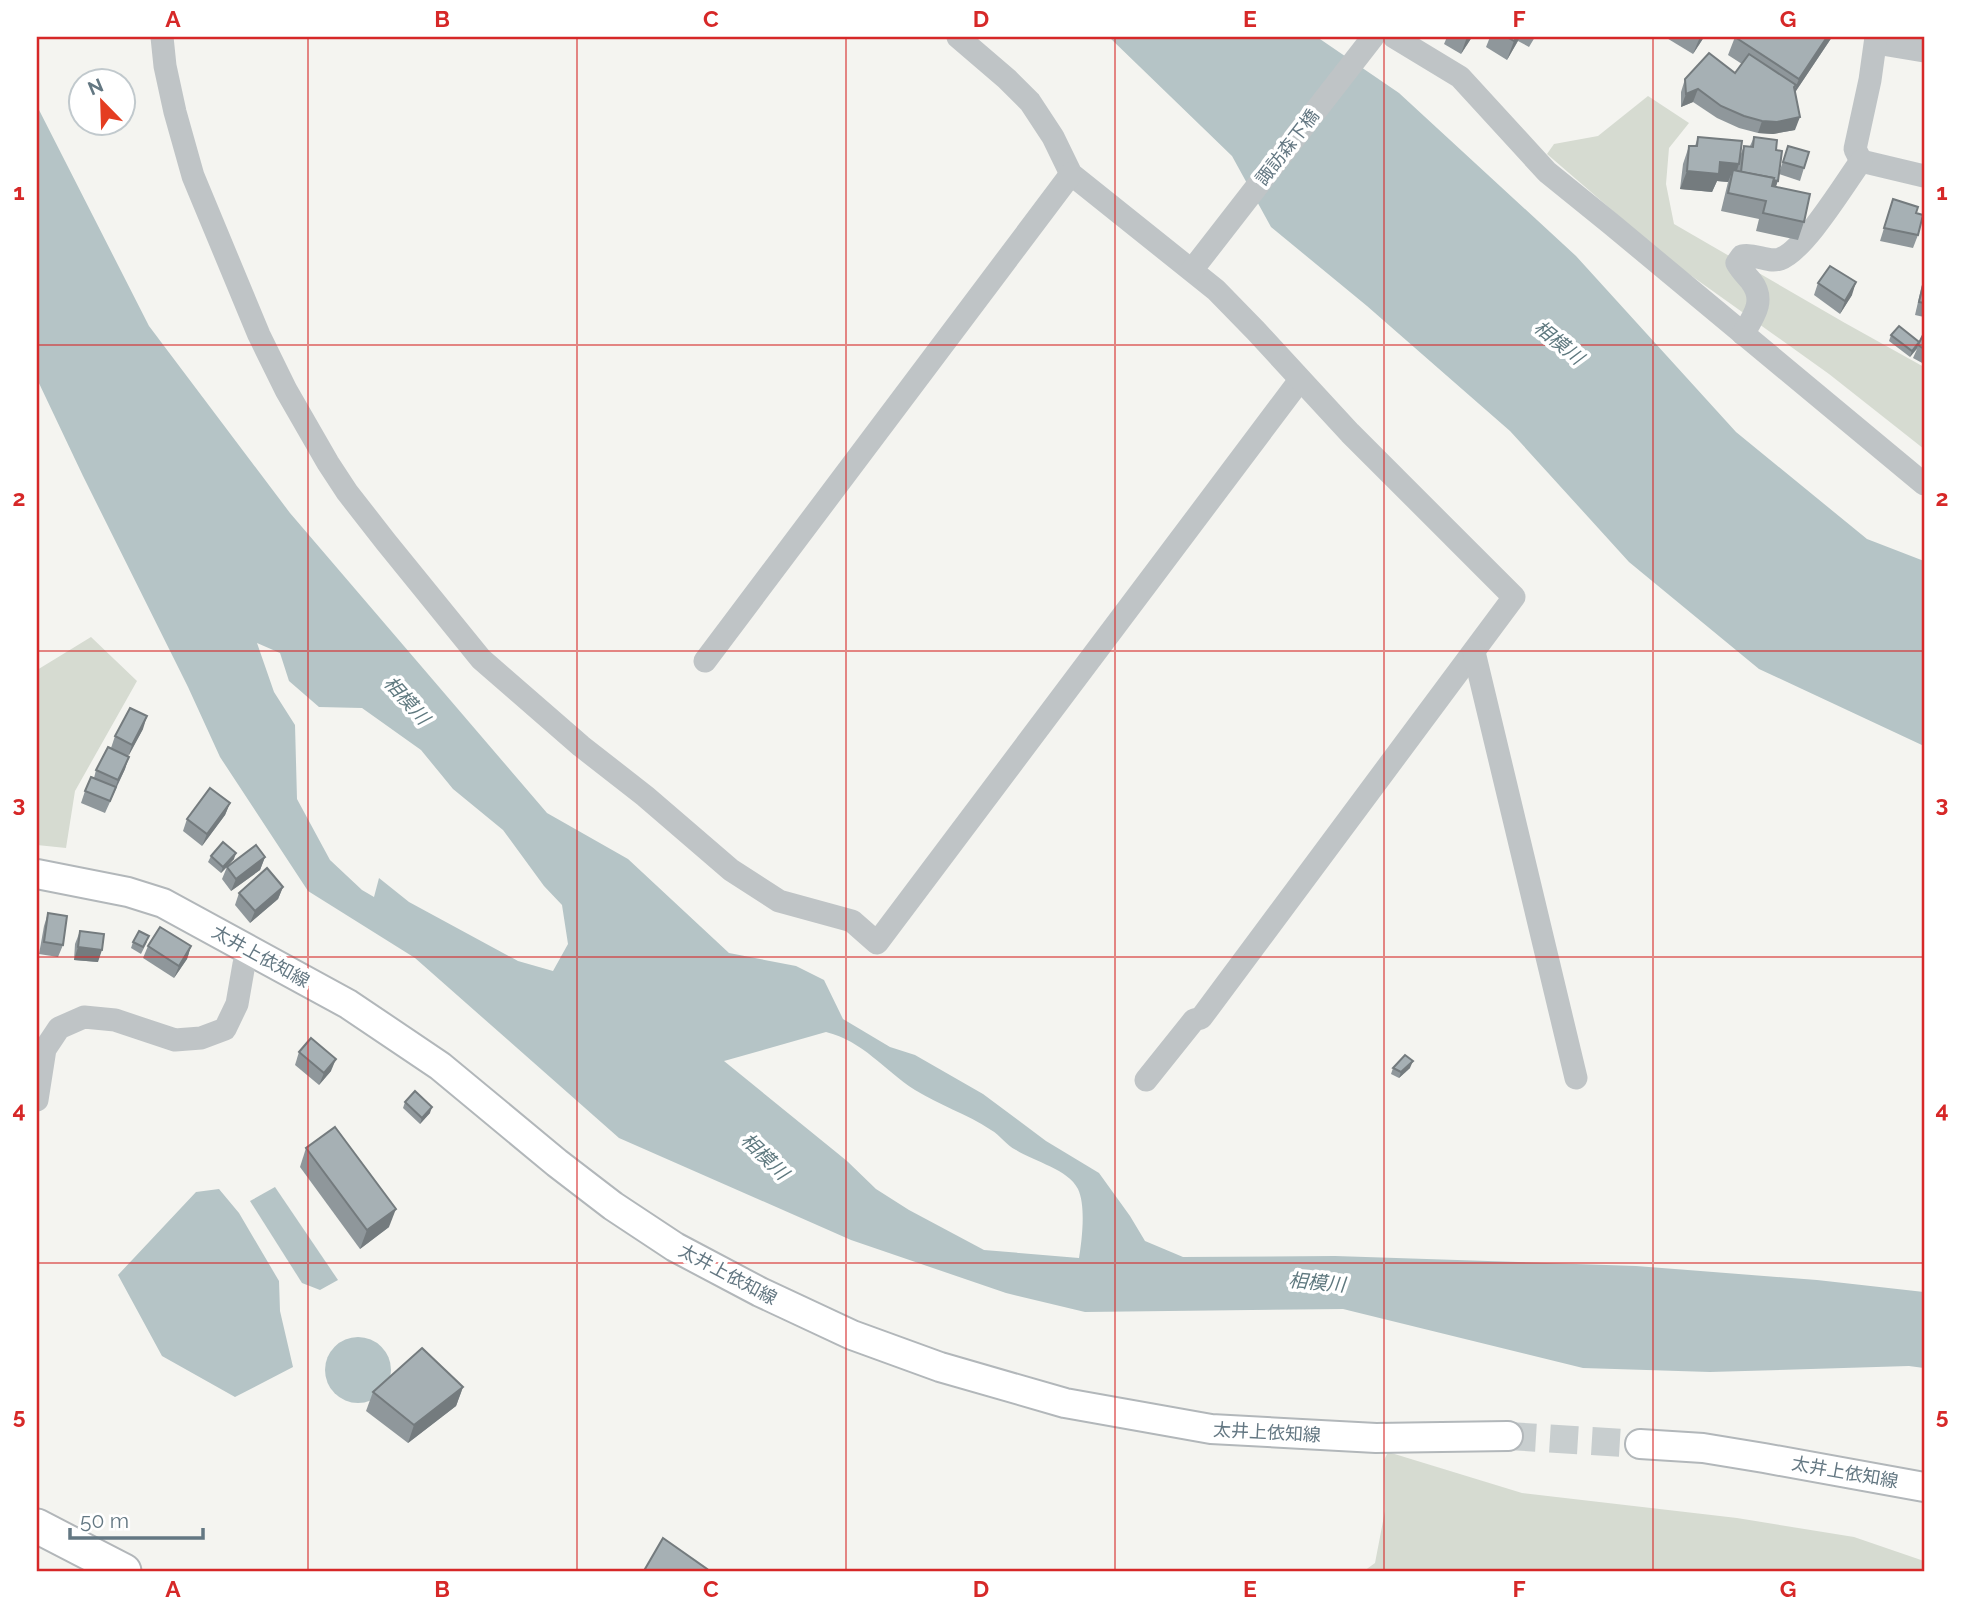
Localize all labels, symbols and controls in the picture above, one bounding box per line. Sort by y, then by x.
text: A [165,5,181,32]
text: B [434,5,450,32]
text: C [703,5,719,32]
text: D [973,5,989,32]
text: E [1243,5,1257,32]
text: F [1512,5,1526,32]
text: G [1780,5,1796,32]
north arrow [66,66,136,136]
text: N [84,73,106,99]
street label: 諏訪森下橋 [1251,105,1323,189]
text: 1 [13,178,25,205]
text: 1 [1936,178,1948,205]
water label: 相模川 [1530,316,1590,370]
text: 2 [13,484,25,511]
text: 2 [1936,484,1948,511]
water label: 相模川 [380,671,436,730]
text: 3 [13,790,25,817]
text: 3 [1936,790,1948,817]
street label: 太井上依知線 [209,921,313,991]
text: 4 [12,1096,26,1123]
text: 4 [1935,1096,1949,1123]
water label: 相模川 [737,1128,795,1185]
street label: 太井上依知線 [675,1239,781,1309]
water label: 相模川 [1288,1269,1348,1296]
text: 5 [13,1402,26,1429]
text: 5 [1936,1402,1949,1429]
street label: 太井上依知線 [1213,1419,1321,1445]
street label: 太井上依知線 [1790,1452,1900,1492]
scale bar [70,1496,203,1540]
text: 50 m [80,1508,129,1533]
text: A [165,1575,181,1602]
text: B [434,1575,450,1602]
text: C [703,1575,719,1602]
text: D [973,1575,989,1602]
text: E [1243,1575,1257,1602]
text: F [1512,1575,1526,1602]
text: G [1780,1575,1796,1602]

